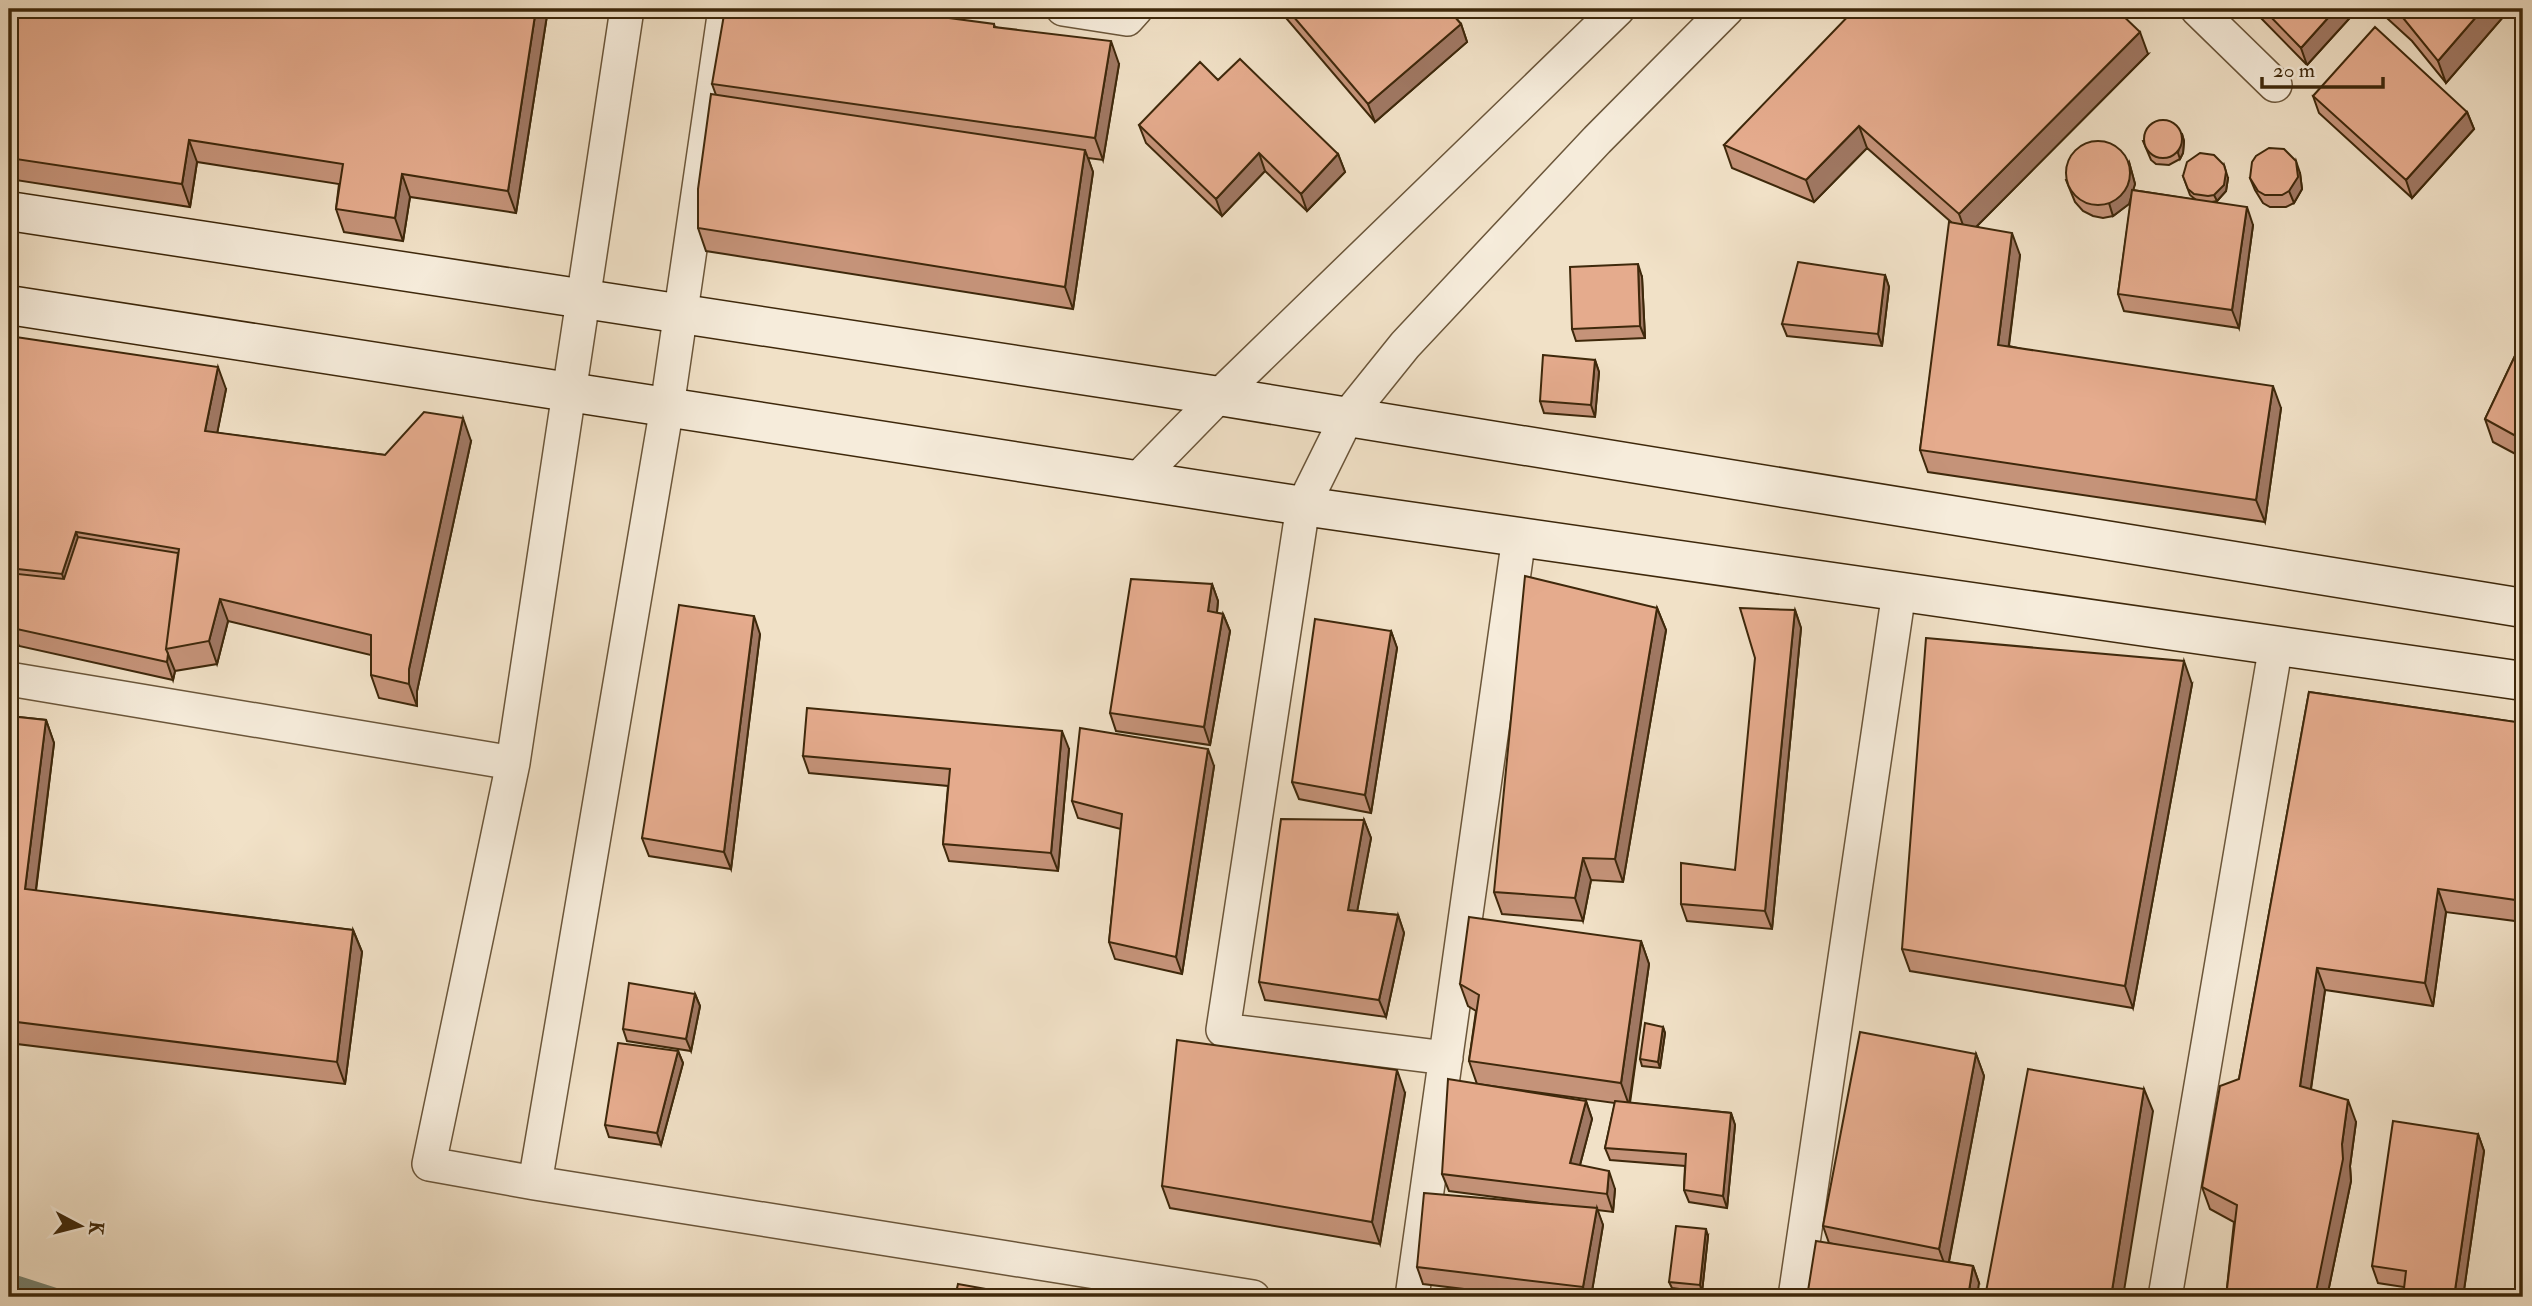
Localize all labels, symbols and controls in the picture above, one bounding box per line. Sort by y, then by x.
scale bar [2262,46,2383,90]
text: 20 m [2273,57,2315,84]
north arrow [46,1190,116,1260]
text: K [83,1220,109,1237]

